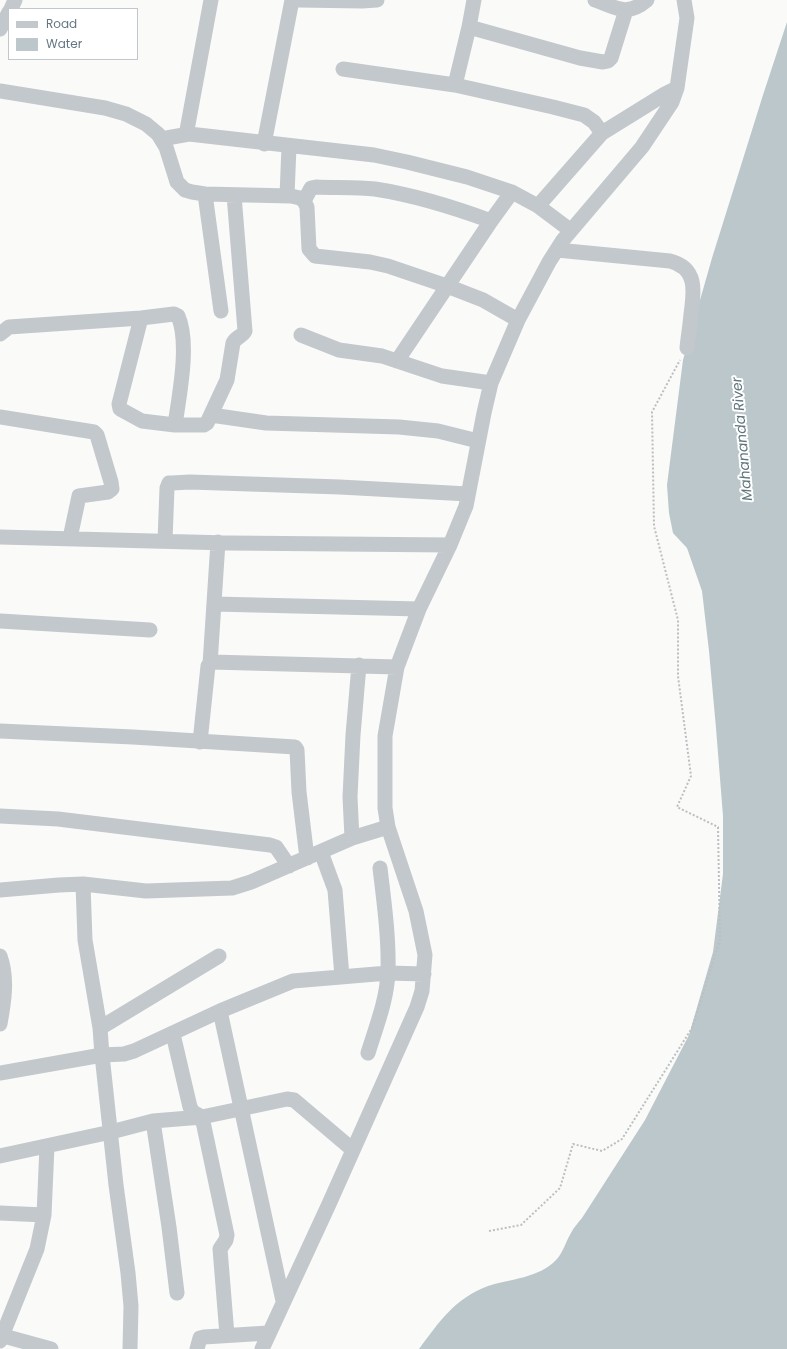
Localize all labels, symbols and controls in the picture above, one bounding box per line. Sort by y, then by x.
legend [8,8,138,60]
text: Road [46,15,77,32]
text: Water [46,35,82,52]
water label: Mahananda River [729,376,757,502]

